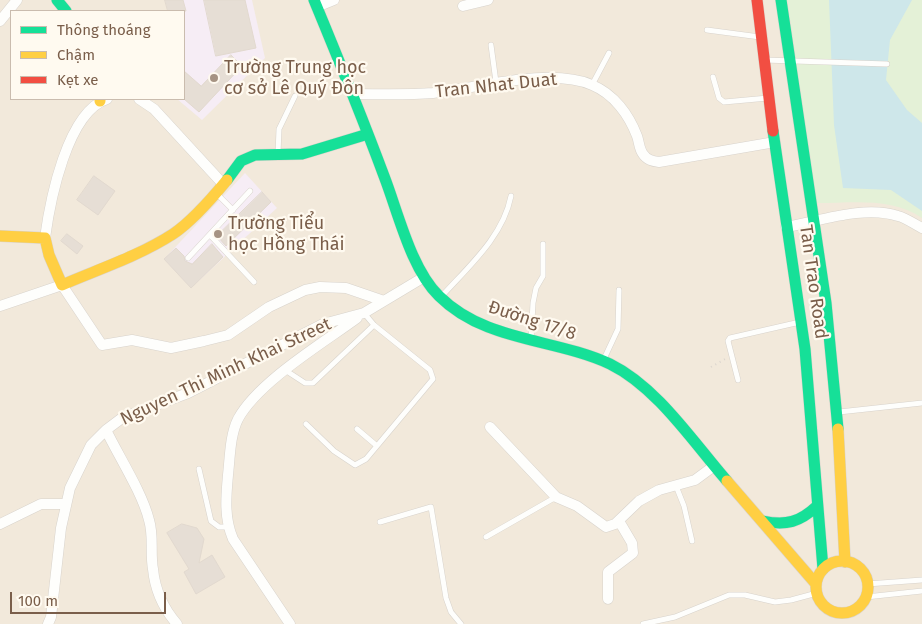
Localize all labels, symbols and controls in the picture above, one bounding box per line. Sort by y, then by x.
legend [10,10,185,100]
text: Thông thoáng [57,21,150,39]
text: Chậm [57,46,95,64]
place label: Trường Trung học cơ sở Lê Quý Đôn [224,57,366,100]
street label: Tran Nhat Duat [434,69,558,103]
text: Kẹt xe [57,71,99,89]
marker: Trường Trung học cơ sở Lê Quý Đôn [208,72,220,84]
place label: Trường Tiểu học Hồng Thái [228,213,345,255]
street label: Tan Trao Road [794,223,832,341]
marker: Trường Tiểu học Hồng Thái [212,228,224,240]
street label: Đường 17/8 [485,297,579,345]
street label: Nguyen Thi Minh Khai Street [117,314,335,430]
scale bar [12,582,169,614]
text: 100 m [18,592,58,610]

